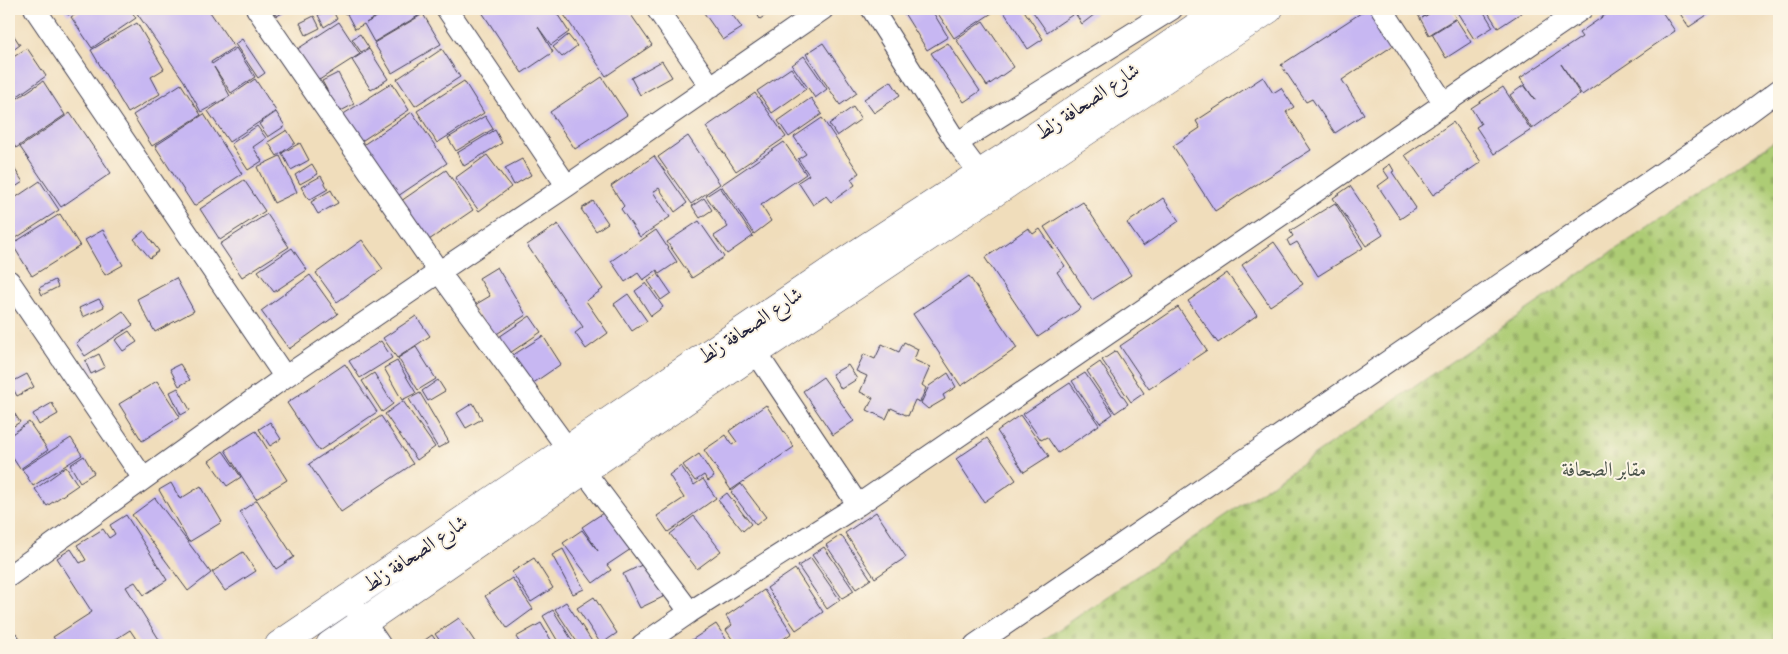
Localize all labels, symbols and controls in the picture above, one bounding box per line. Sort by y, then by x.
street label: شارع الصحافة زلط [1031,58,1147,150]
street label: شارع الصحافة زلط [694,282,810,374]
park label: مقابر الصحافة [1562,458,1646,483]
street label: شارع الصحافة زلط [359,510,475,602]

